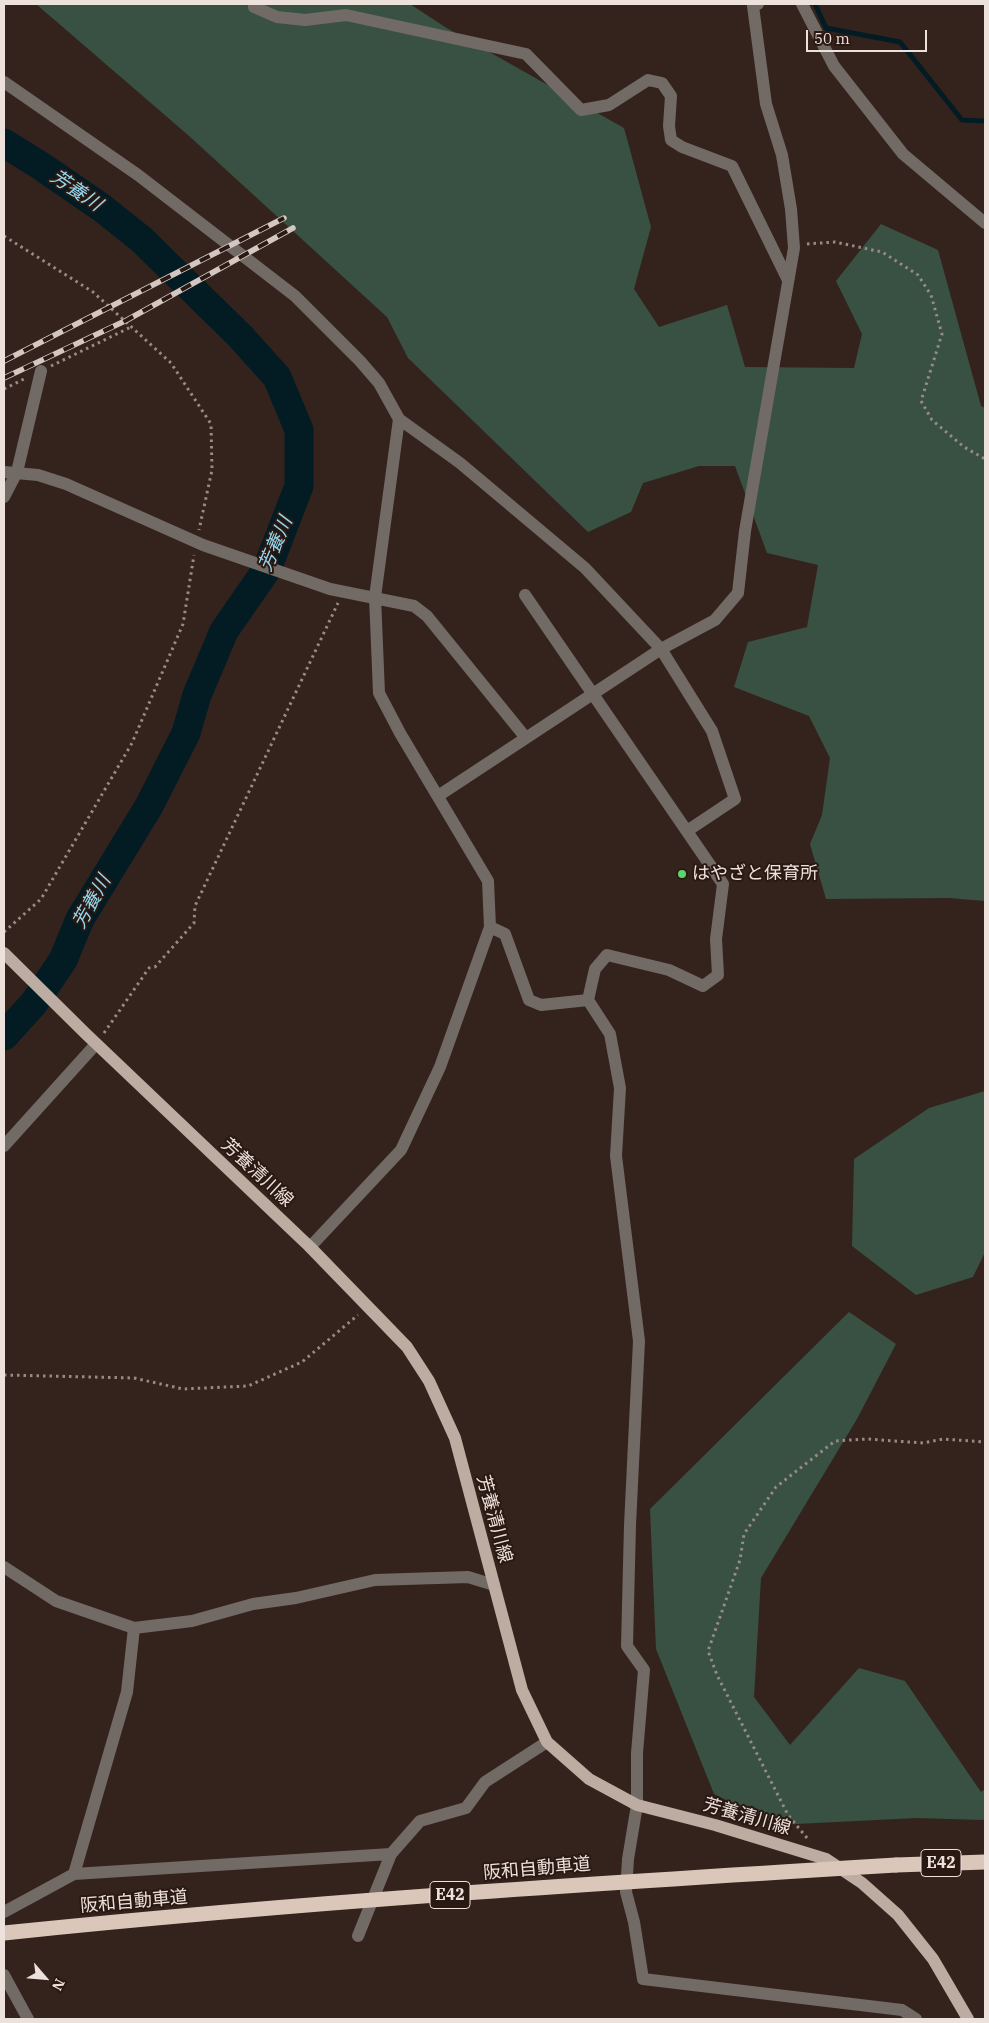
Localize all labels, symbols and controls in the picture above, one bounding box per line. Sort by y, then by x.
scale bar [809,20,930,52]
text: 50 m [814,29,850,48]
water label: 芳養川 [46,166,106,216]
water label: 芳養川 [254,513,298,575]
place label: はやざと保育所 [692,863,818,885]
marker: はやざと保育所 [676,868,688,880]
water label: 芳養川 [68,872,116,932]
street label: 芳養清川線 [217,1134,297,1212]
street label: 芳養清川線 [472,1473,516,1565]
street label: 芳養清川線 [701,1794,793,1840]
road number: E42 [921,1850,961,1876]
street label: 阪和自動車道 [482,1854,592,1884]
road number: E42 [430,1882,470,1908]
street label: 阪和自動車道 [79,1887,189,1917]
north arrow [20,1953,70,2003]
text: N [48,1976,69,1994]

